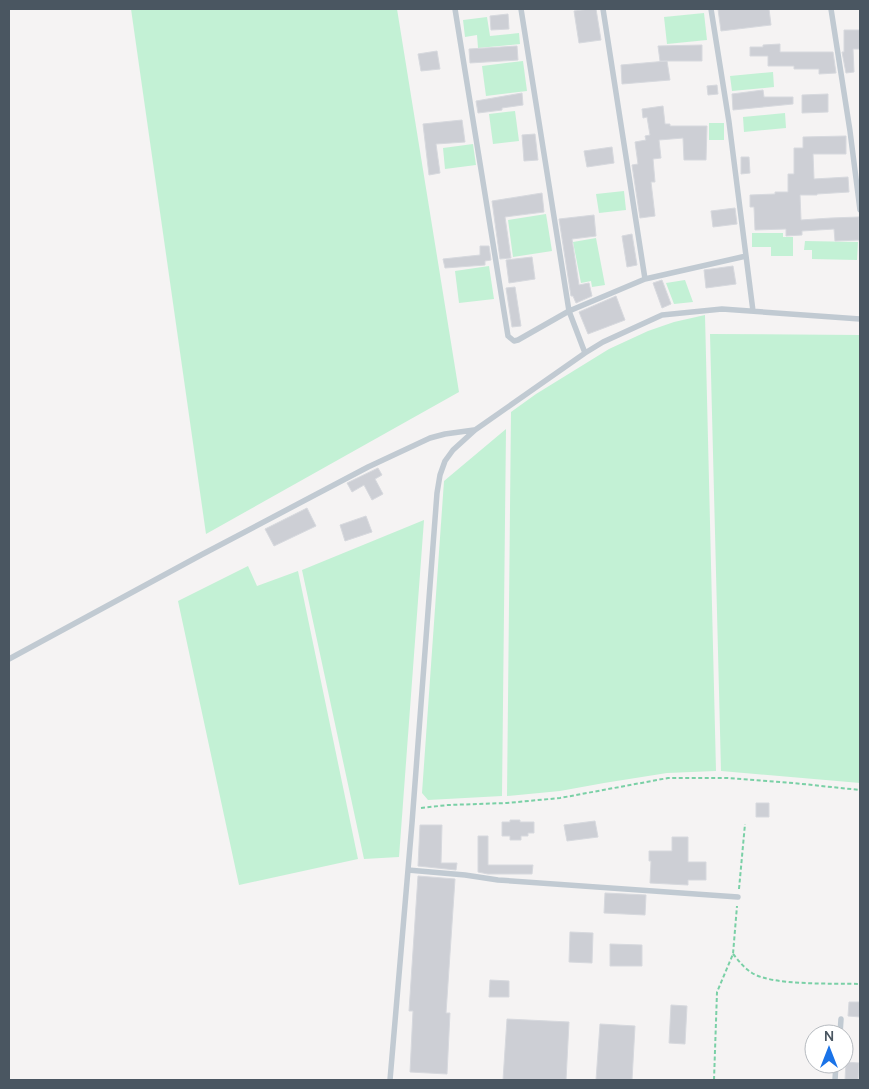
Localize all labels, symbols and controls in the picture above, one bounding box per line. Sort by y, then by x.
north arrow [804,1024,854,1074]
text: N [824,1026,834,1045]

